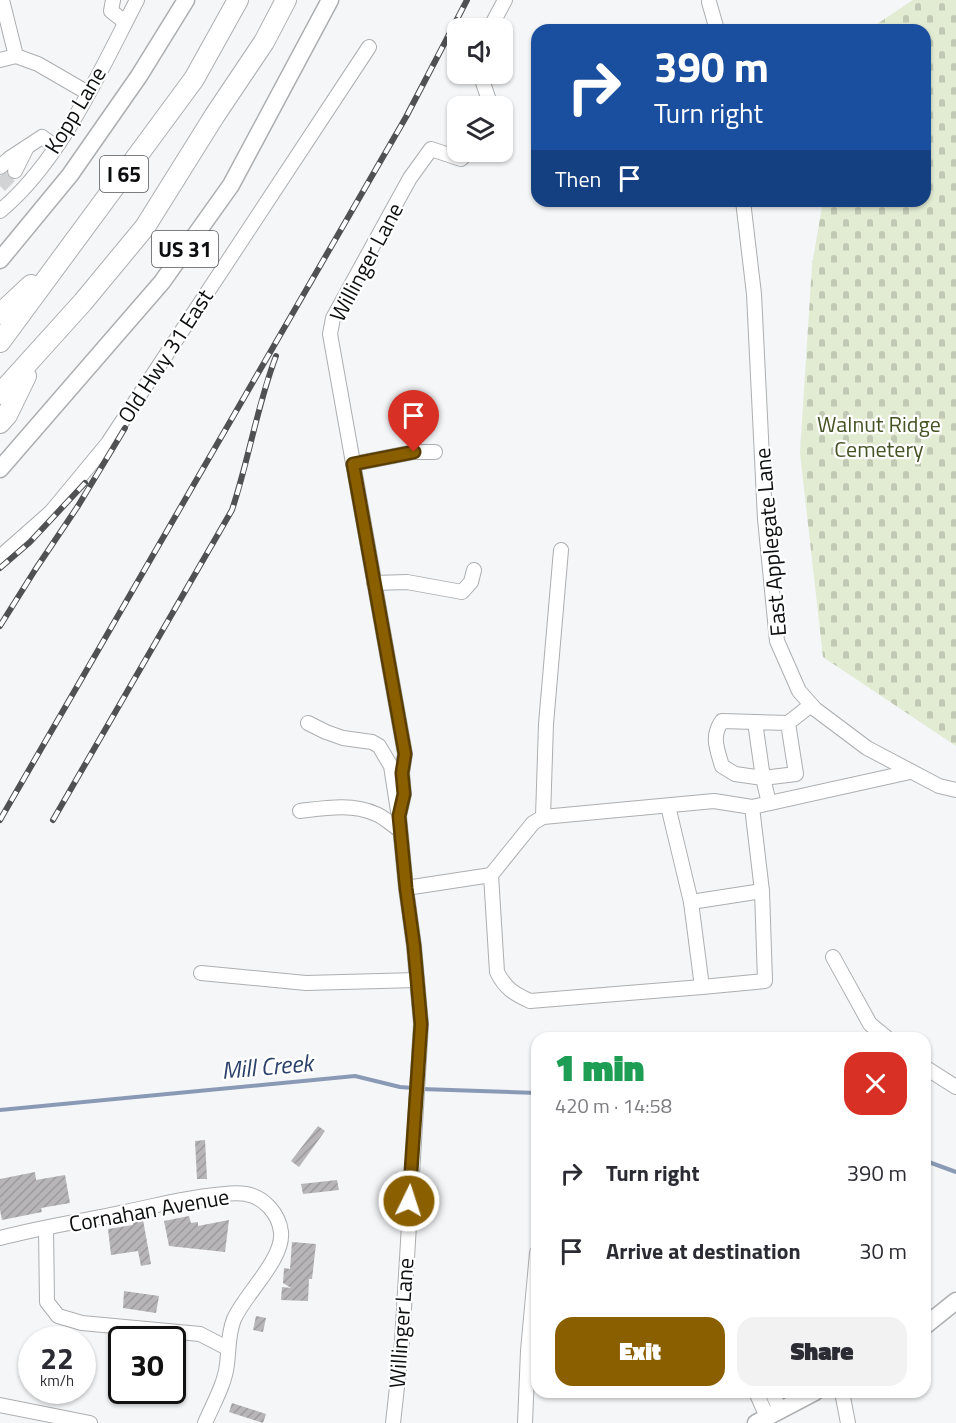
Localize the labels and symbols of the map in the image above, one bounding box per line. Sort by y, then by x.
street label: Kopp Lane [36,60,114,160]
road number: I 65 [100,156,148,192]
street label: Willinger Lane [320,196,412,328]
road number: US 31 [152,231,218,267]
street label: Old Hwy 31 East [109,282,221,430]
pin [388,390,439,452]
park label: Walnut Ridge Cemetery [817,407,941,466]
street label: East Applegate Lane [745,446,795,638]
water label: Mill Creek [220,1044,317,1088]
position arrow [377,1169,441,1233]
street label: Cornahan Avenue [66,1179,232,1241]
street label: Willinger Lane [379,1257,423,1389]
speed limit sign: 30 [108,1326,186,1404]

